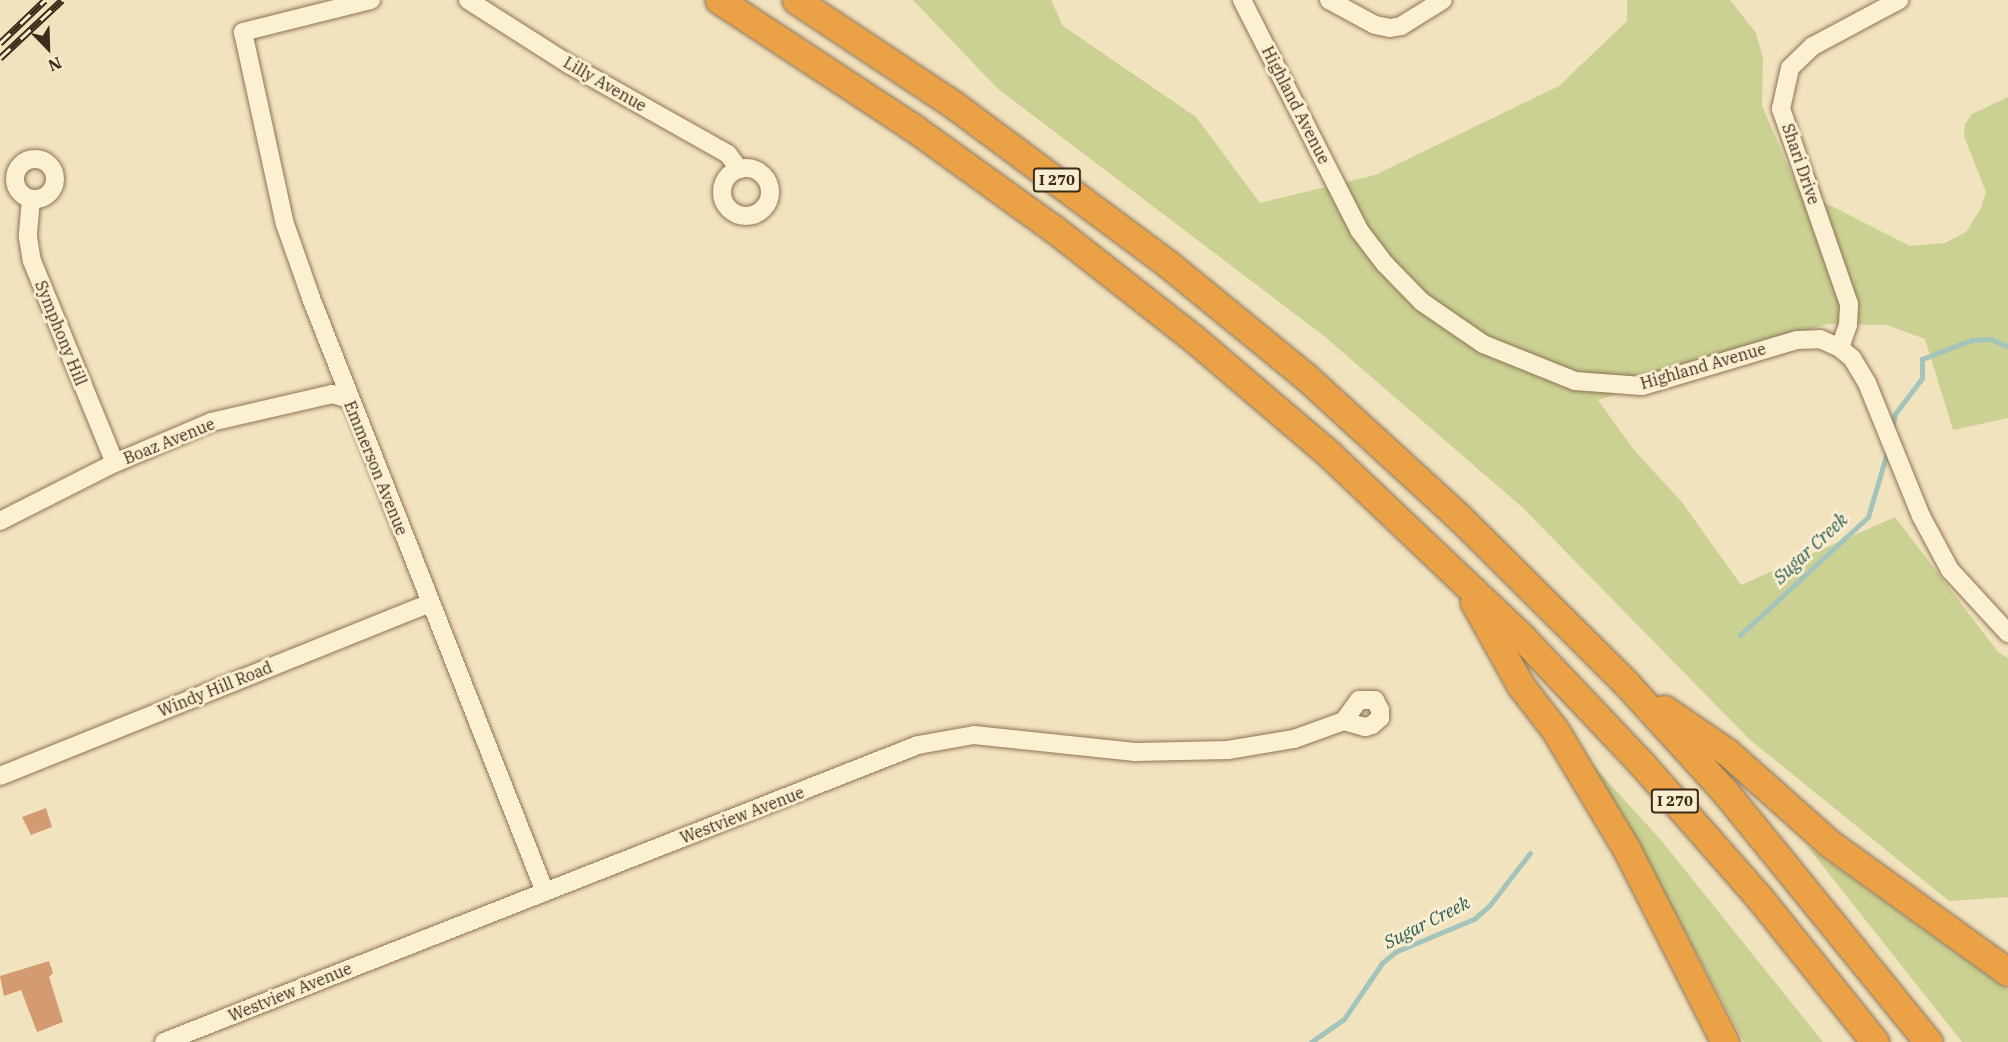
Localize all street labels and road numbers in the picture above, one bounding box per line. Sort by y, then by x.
street label: Highland Avenue [1258,43,1334,167]
street label: Lilly Avenue [560,53,650,115]
street label: Shari Drive [1778,121,1824,207]
road number: I 270 [1032,168,1082,192]
street label: Symphony Hill [31,278,91,388]
street label: Highland Avenue [1638,339,1768,393]
street label: Emmerson Avenue [340,398,412,538]
street label: Boaz Avenue [121,414,217,468]
street label: Windy Hill Road [155,657,275,721]
street label: Westview Avenue [677,783,807,847]
road number: I 270 [1650,789,1700,813]
street label: Westview Avenue [226,959,354,1025]

